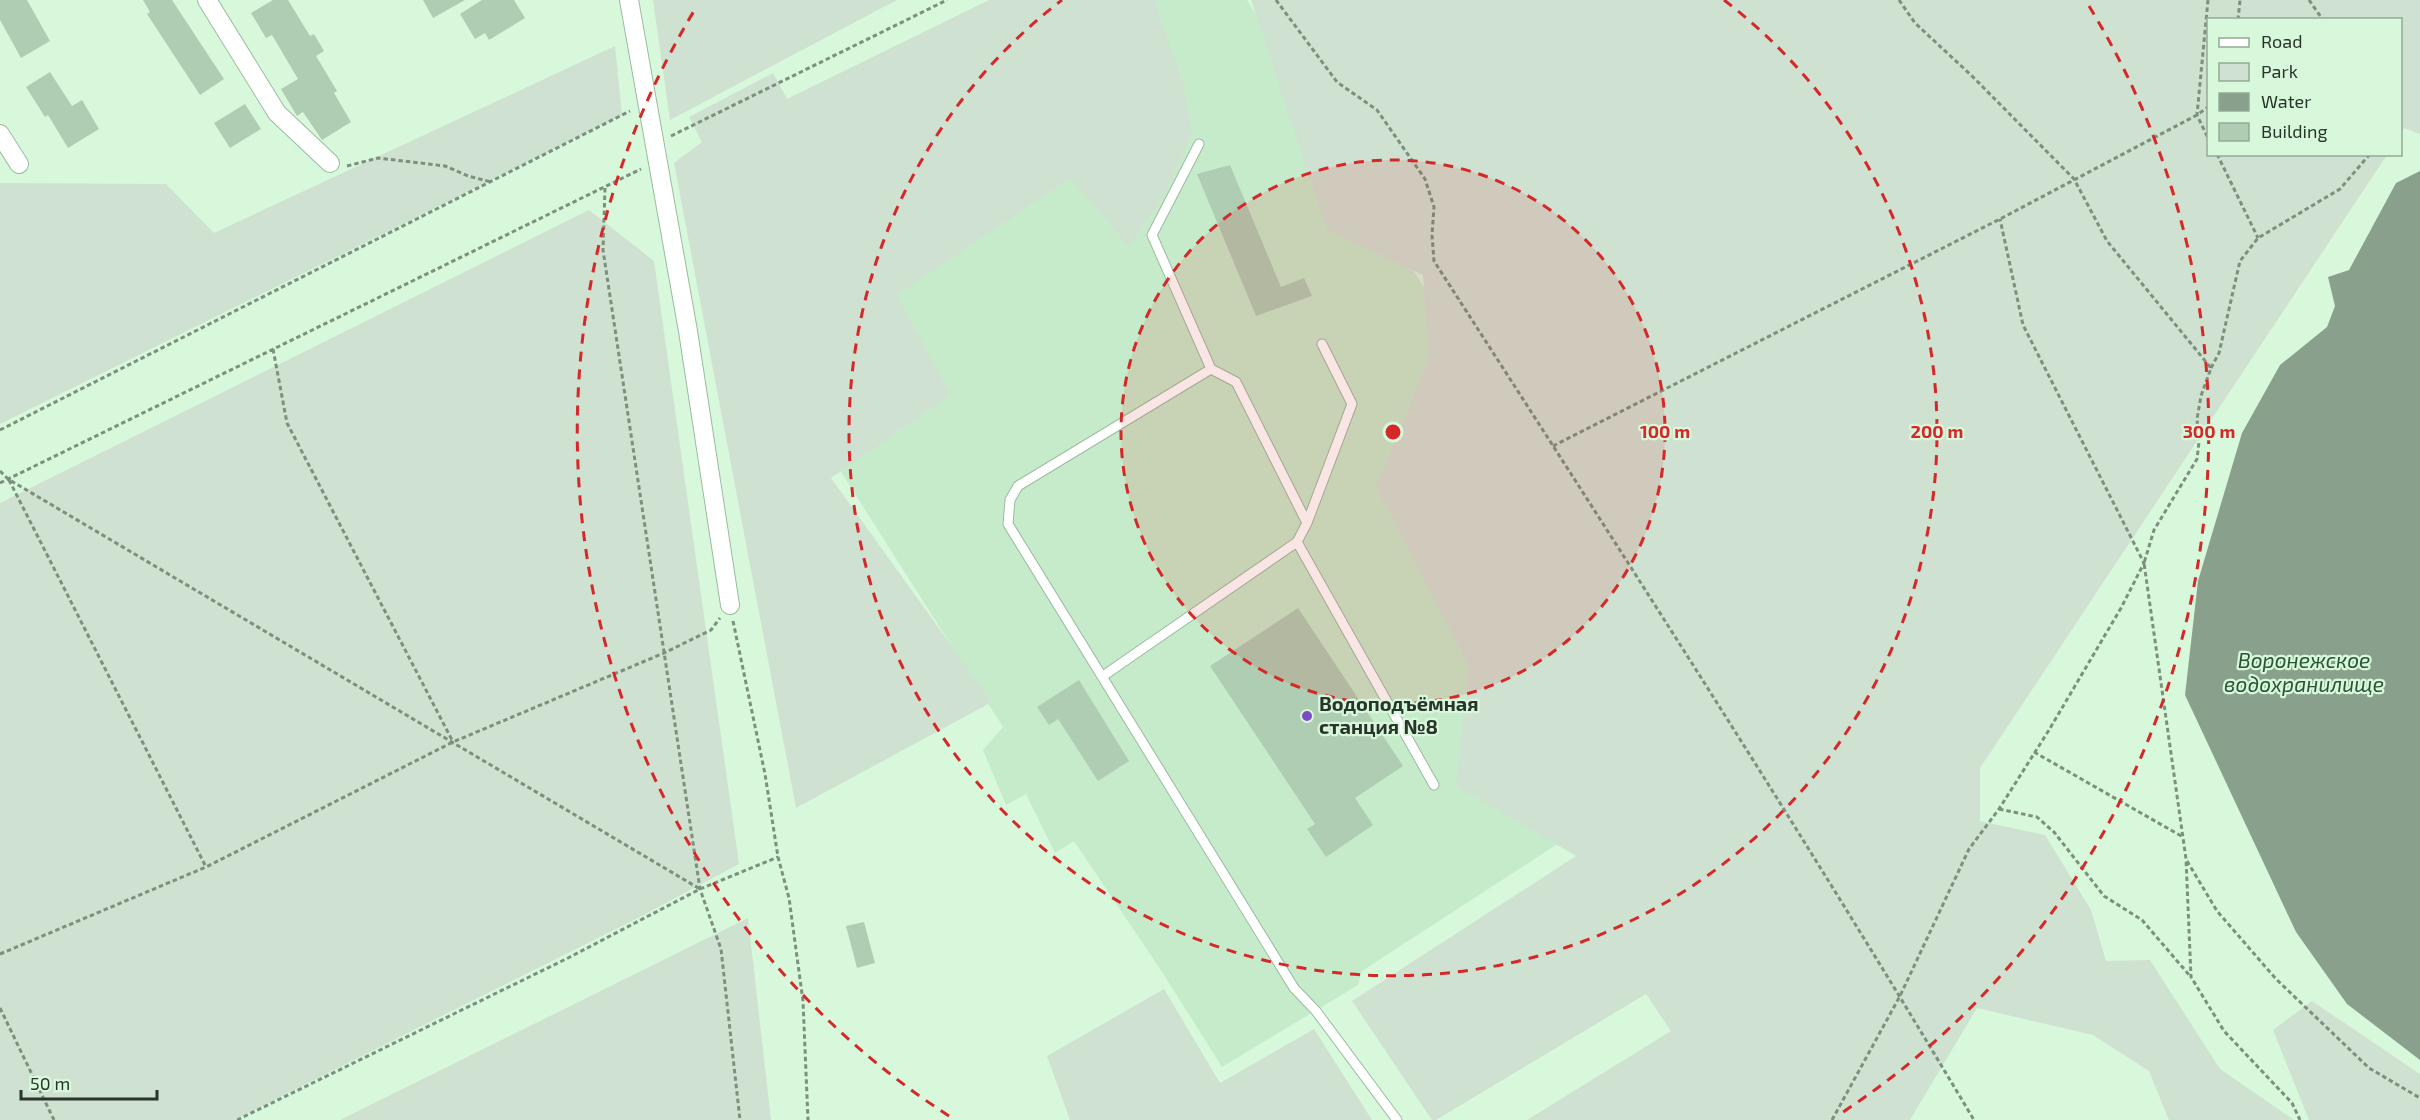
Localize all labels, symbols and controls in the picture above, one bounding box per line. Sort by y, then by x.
legend [2207,18,2402,156]
text: Road [2261,30,2302,52]
text: Park [2261,60,2298,82]
text: Water [2261,90,2311,112]
text: Building [2261,120,2328,142]
text: 100 m [1640,420,1690,442]
text: 200 m [1911,420,1963,442]
text: 300 m [2183,420,2235,442]
centre of rings [1383,422,1403,442]
water label: Воронежское водохранилище [2224,647,2384,696]
place label: Водоподъёмная станция №8 [1319,691,1479,738]
marker: Водоподъёмная станция №8 [1300,709,1314,723]
scale bar [21,1063,158,1101]
text: 50 m [30,1072,70,1094]

